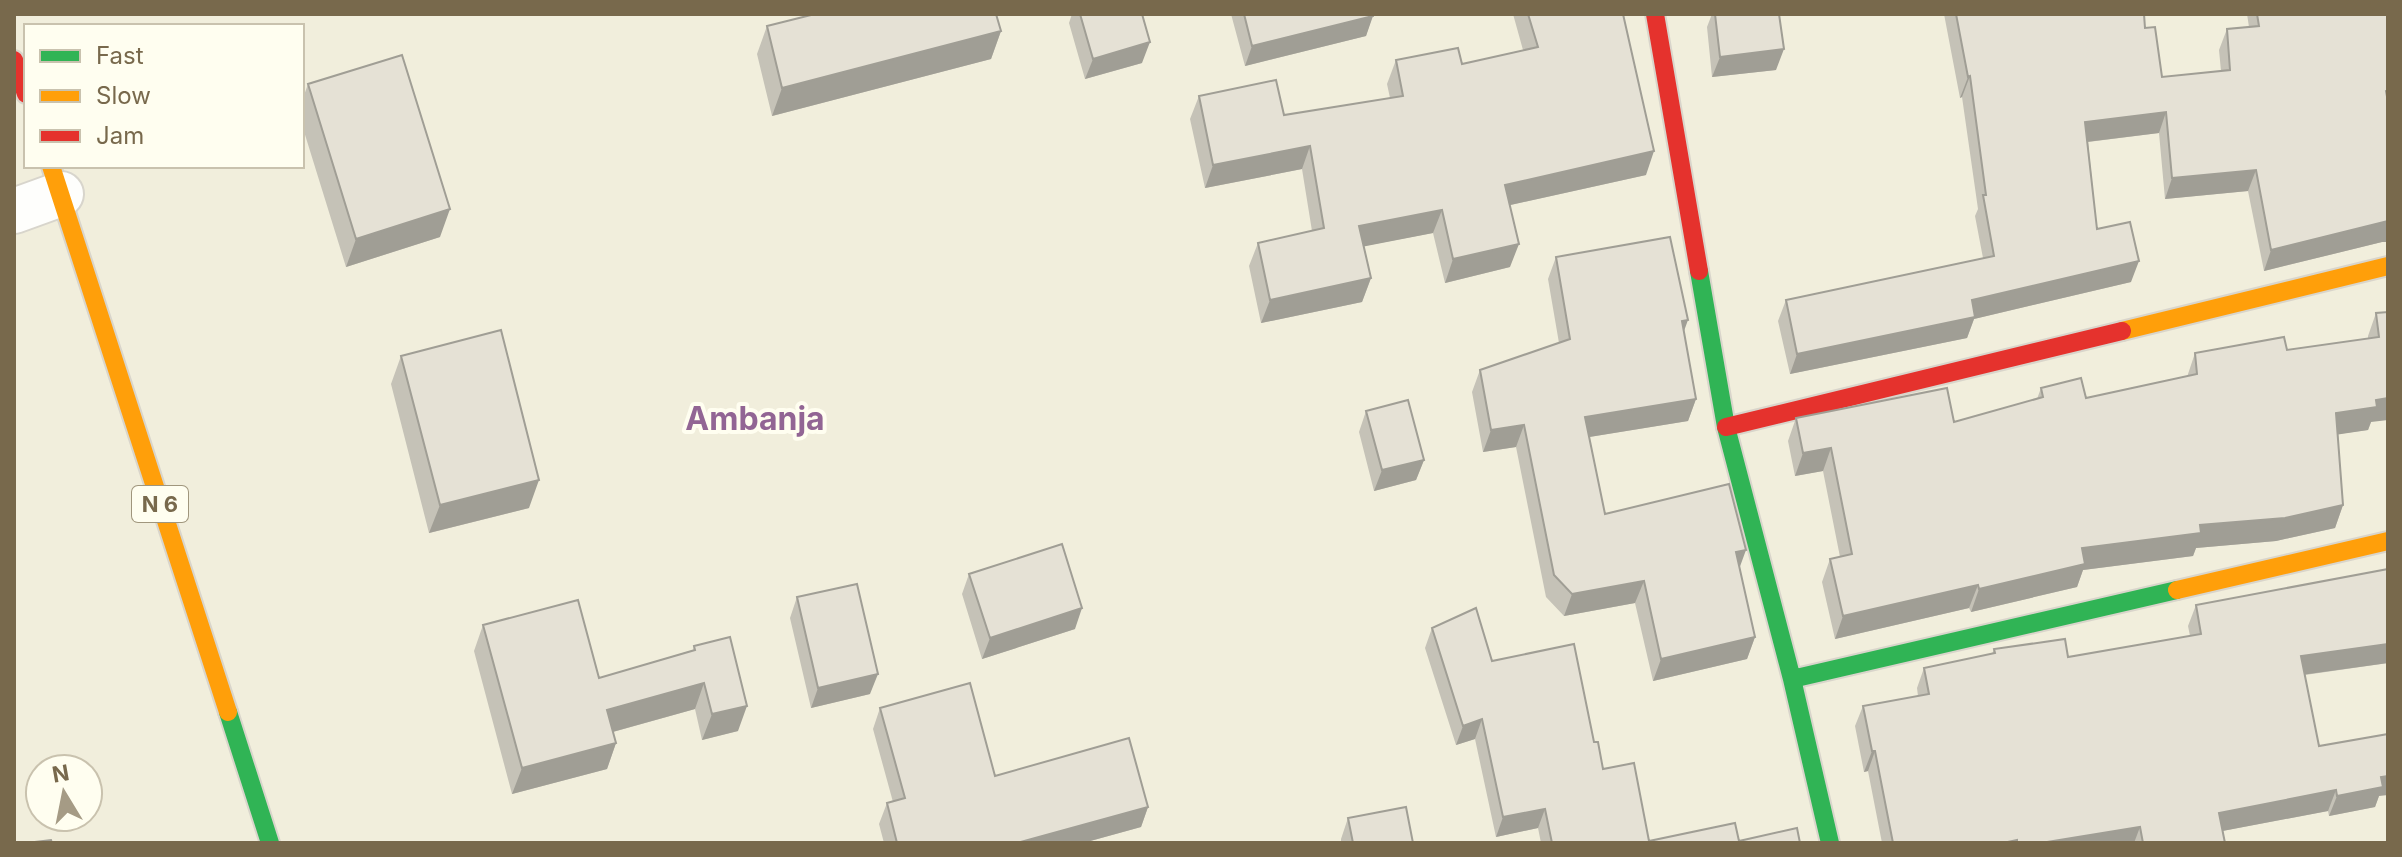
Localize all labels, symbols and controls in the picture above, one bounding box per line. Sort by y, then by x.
legend [24,24,304,168]
text: Fast [96,41,144,70]
text: Slow [96,81,151,110]
text: Jam [96,121,144,150]
district label: Ambanja [685,399,825,438]
road number: N 6 [132,486,188,522]
north arrow [24,753,104,833]
text: N [50,759,71,788]

